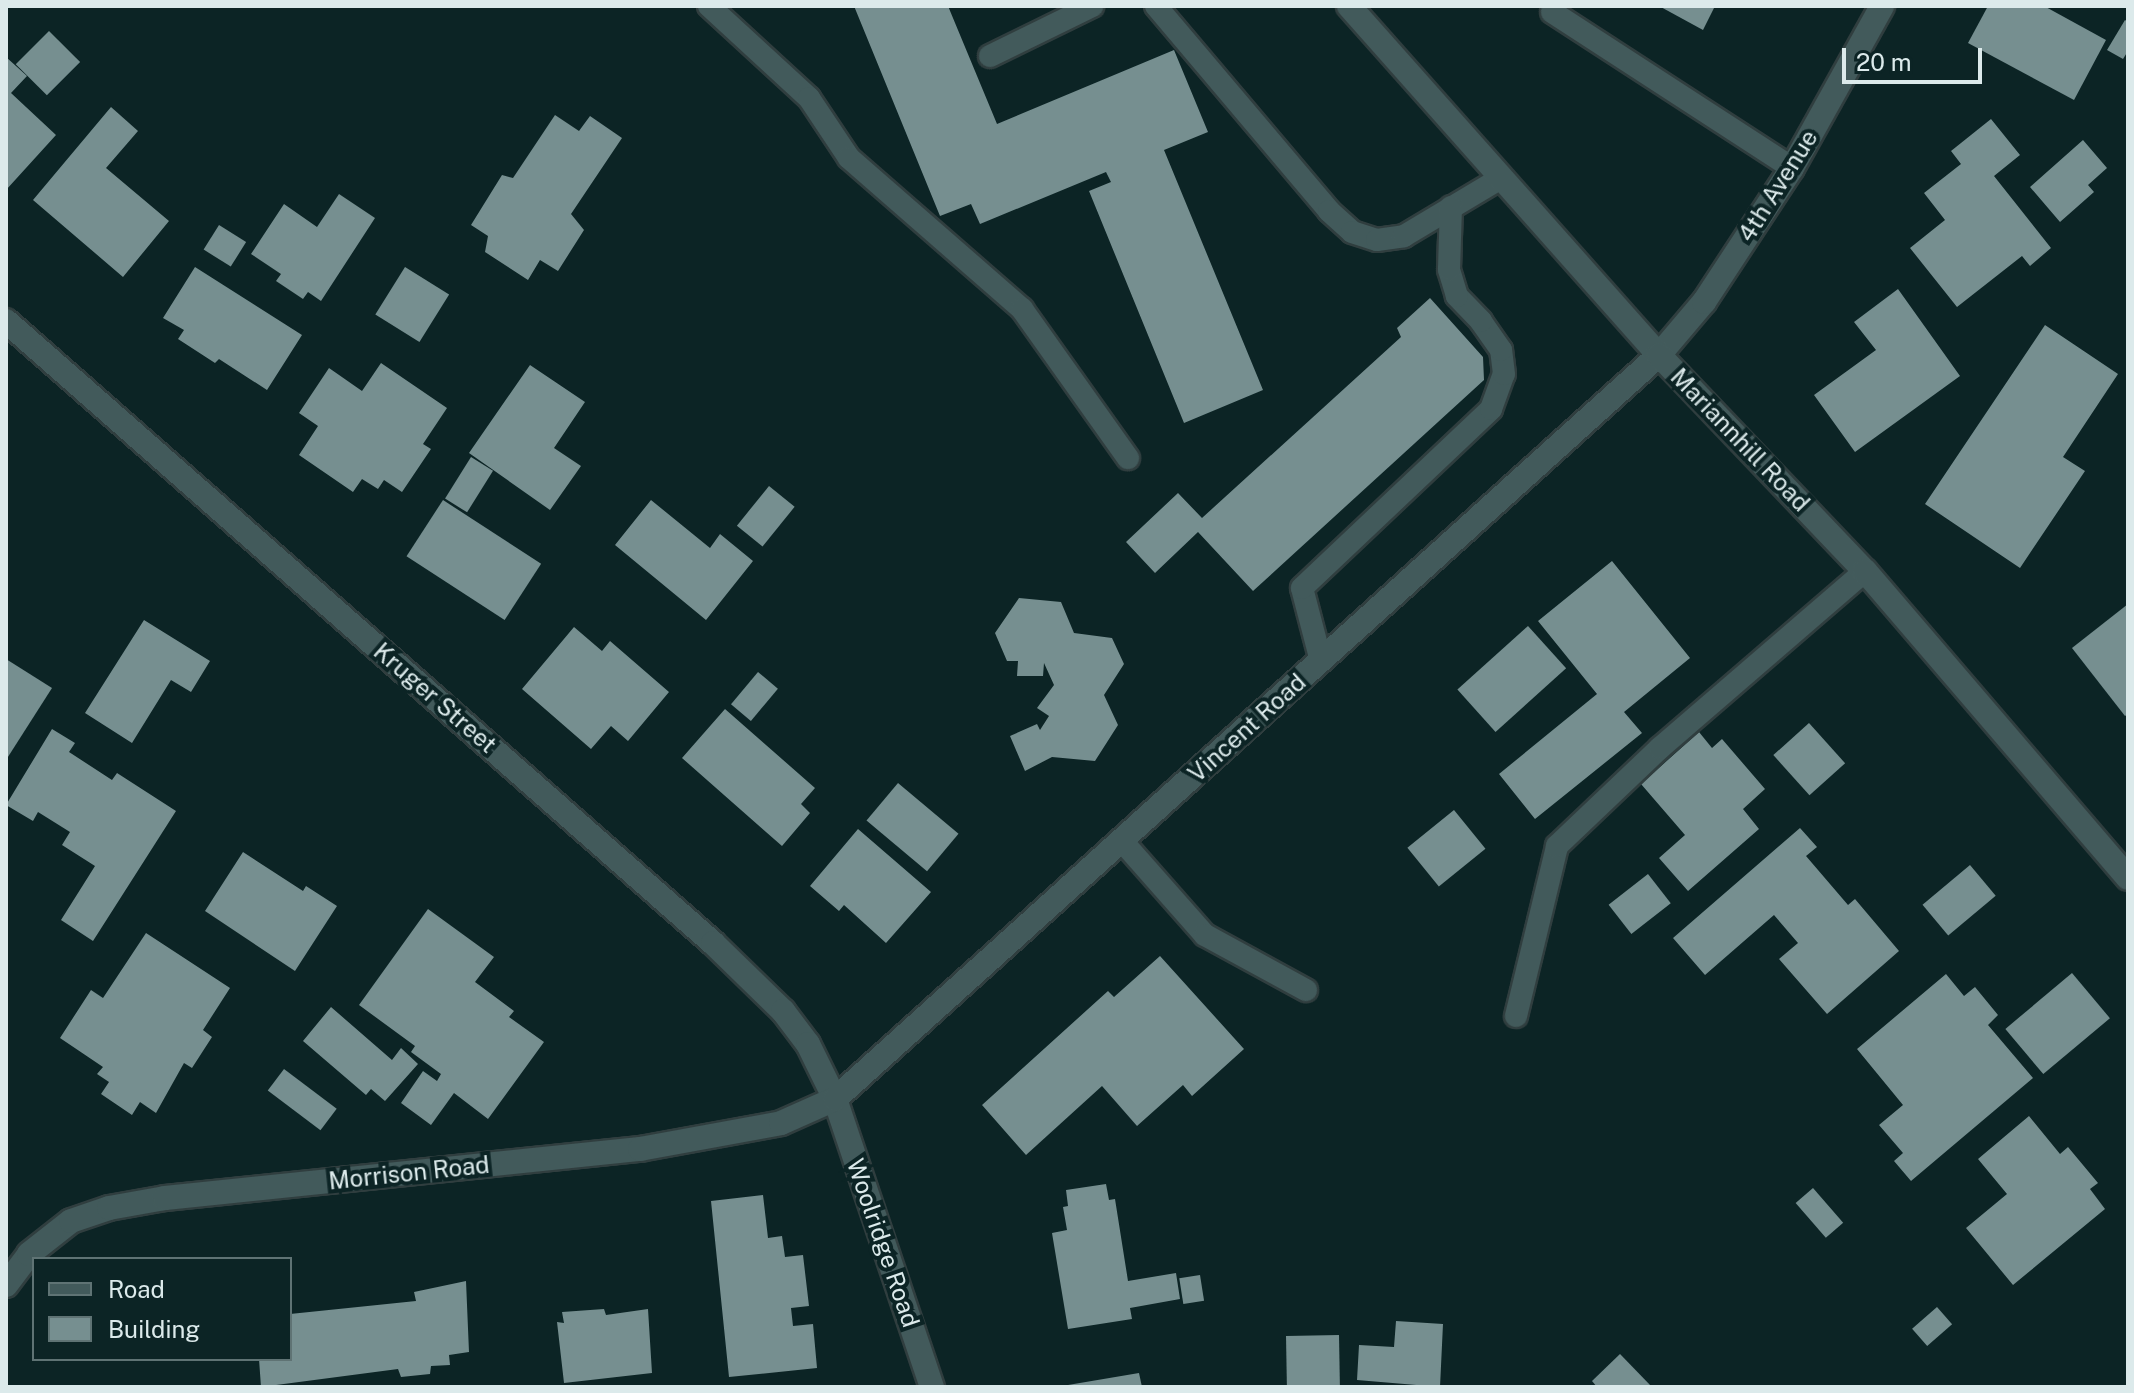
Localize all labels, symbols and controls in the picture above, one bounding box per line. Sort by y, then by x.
scale bar [1846,32,1986,82]
text: 20 m [1856,48,1912,76]
street label: 4th Avenue [1732,125,1824,247]
street label: Mariannhill Road [1665,363,1815,517]
street label: Kruger Street [368,637,502,759]
street label: Vincent Road [1182,668,1312,788]
street label: Morrison Road [327,1150,491,1196]
street label: Woolridge Road [841,1155,925,1331]
legend [32,1257,292,1361]
text: Road [108,1275,165,1303]
text: Building [108,1315,200,1343]

